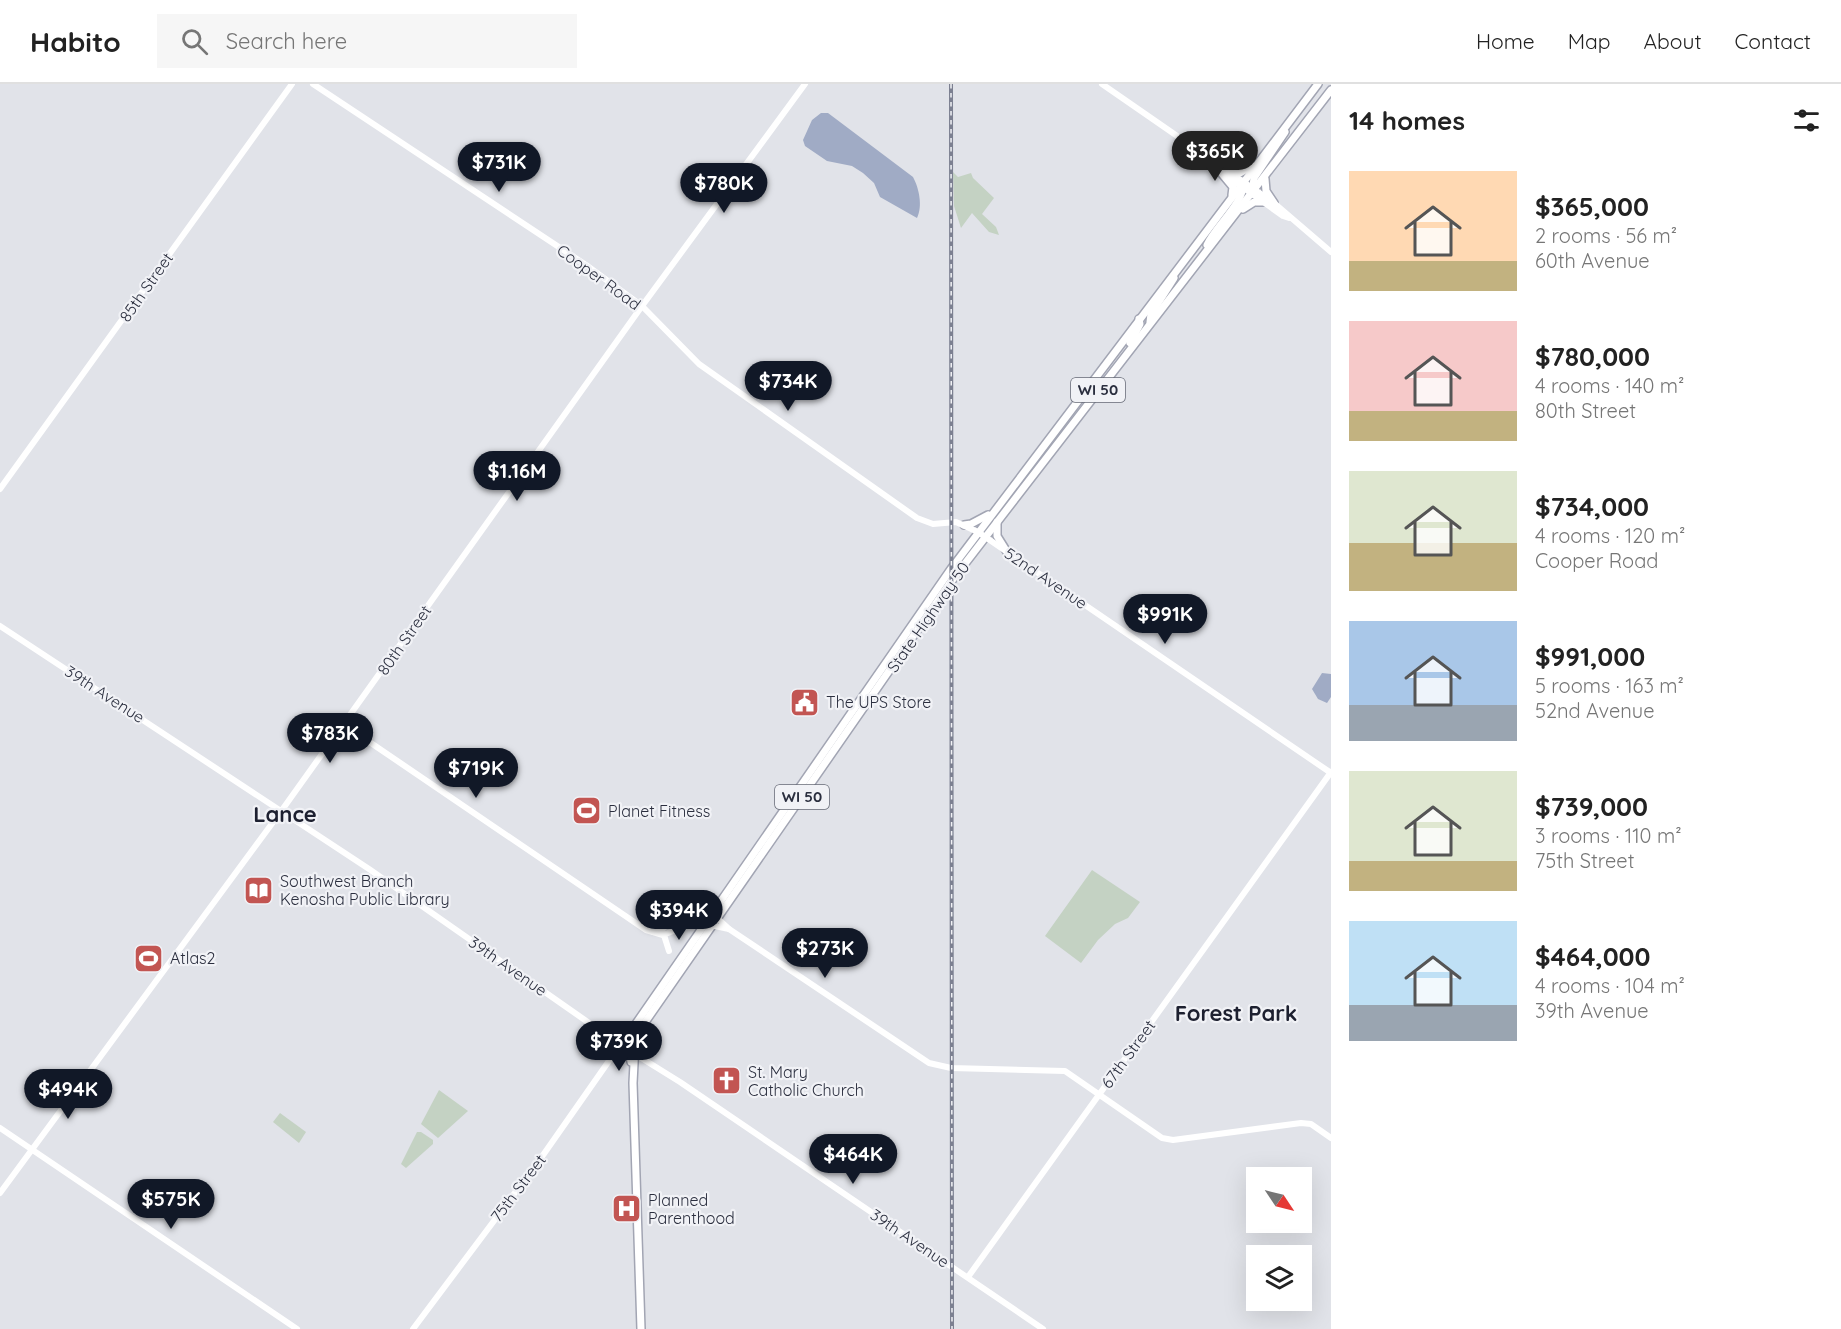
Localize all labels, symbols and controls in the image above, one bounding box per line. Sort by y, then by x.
search box [157,14,577,68]
text: Habito [30,24,121,59]
icon: search [178,25,211,58]
text: Search here [226,27,347,55]
text: Home [1476,28,1535,54]
text: Map [1568,28,1611,54]
text: About [1644,28,1702,54]
text: Contact [1735,28,1811,54]
text: 14 homes [1349,104,1465,137]
icon: filters [1790,104,1823,137]
pin: $365K [1173,131,1257,182]
text: $365K [1186,138,1244,163]
pin: $731K [457,142,541,193]
text: $731K [472,149,526,174]
pin: $780K [682,163,766,214]
text: $780K [694,170,754,195]
text: $365,000 [1535,190,1649,223]
icon: home [1397,195,1469,267]
text: 2 rooms · 56 m² [1535,223,1677,248]
street label: Cooper Road [553,240,645,314]
text: 60th Avenue [1535,248,1650,273]
street label: 85th Street [115,249,177,325]
text: $780,000 [1535,340,1650,373]
icon: home [1397,345,1469,417]
pin: $734K [746,361,830,412]
text: $734K [759,368,817,393]
text: 4 rooms · 140 m² [1535,373,1684,398]
road number: WI 50 [1071,378,1125,402]
text: 80th Street [1535,398,1636,423]
pin: $1.16M [468,451,566,502]
text: $1.16M [488,458,546,483]
text: $734,000 [1535,490,1649,523]
icon: home [1397,495,1469,567]
text: 4 rooms · 120 m² [1535,523,1685,548]
street label: 52nd Avenue [1001,543,1091,613]
text: Cooper Road [1535,548,1658,573]
street label: State Highway 50 [882,558,974,676]
pin: $991K [1123,594,1207,645]
street label: 80th Street [373,601,435,679]
text: $991K [1137,601,1193,626]
text: $991,000 [1535,640,1645,673]
icon: home [1397,645,1469,717]
street label: 39th Avenue [61,661,149,727]
text: 5 rooms · 163 m² [1535,673,1684,698]
public building icon: The UPS Store [789,686,821,718]
place label: The UPS Store [826,692,931,712]
text: 52nd Avenue [1535,698,1655,723]
pin: $783K [288,713,372,764]
text: $783K [301,720,359,745]
pin: $719K [434,748,518,799]
text: $719K [448,755,504,780]
road number: WI 50 [775,785,829,809]
text: $739,000 [1535,790,1648,823]
sports icon: Planet Fitness [571,795,603,827]
icon: home [1397,795,1469,867]
district label: Lance [253,800,317,828]
place label: Planet Fitness [608,801,710,821]
text: 3 rooms · 110 m² [1535,823,1682,848]
text: 75th Street [1535,848,1634,873]
place label: Southwest Branch Kenosha Public Library [280,871,450,909]
library icon: Southwest Branch Kenosha Public Library [243,874,275,906]
pin: $394K [637,890,721,941]
text: $394K [650,897,708,922]
pin: $273K [783,928,867,979]
street label: 39th Avenue [465,932,551,1000]
text: $273K [796,935,854,960]
text: $464,000 [1535,940,1651,973]
sports icon: Atlas2 [133,942,165,974]
icon: home [1397,945,1469,1017]
place label: Atlas2 [170,948,216,968]
text: 4 rooms · 104 m² [1535,973,1685,998]
text: 39th Avenue [1535,998,1649,1023]
district label: Forest Park [1175,999,1297,1027]
street label: 67th Street [1097,1016,1159,1092]
pin: $739K [577,1021,661,1072]
text: $739K [590,1028,648,1053]
place label: St. Mary Catholic Church [748,1062,864,1100]
church icon: St. Mary Catholic Church [711,1065,743,1097]
pin: $494K [26,1069,110,1120]
text: $494K [38,1076,98,1101]
pin: $464K [811,1134,895,1185]
text: $464K [823,1141,883,1166]
street label: 75th Street [486,1150,550,1226]
north arrow [1246,1167,1312,1233]
map controls [1246,1167,1312,1311]
pin: $575K [129,1179,213,1230]
text: $575K [141,1186,201,1211]
place label: Planned Parenthood [648,1190,735,1228]
hospital icon: Planned Parenthood [611,1193,643,1225]
street label: 39th Avenue [867,1204,953,1272]
button: layers [1246,1245,1312,1311]

